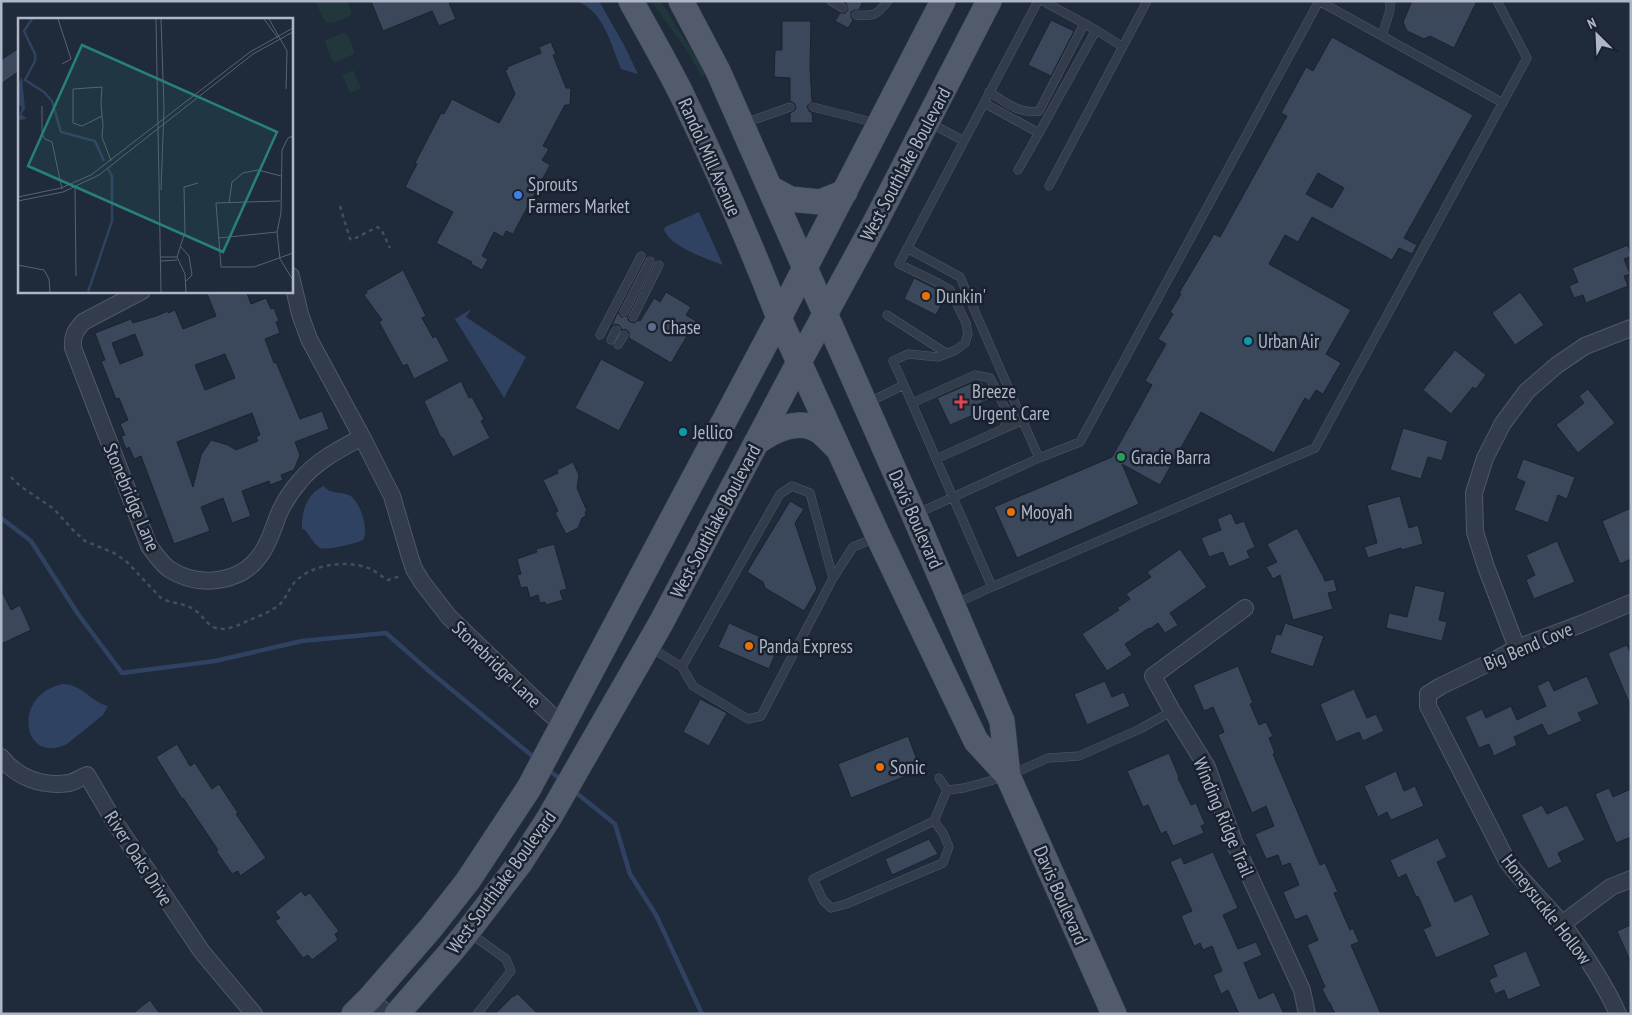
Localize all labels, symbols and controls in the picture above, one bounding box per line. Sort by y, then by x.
north arrow [1572,10,1622,60]
text: N [1585,13,1599,33]
inset map [18,18,292,292]
street label: West Southlake Boulevard [854,83,956,245]
street label: Randol Mill Avenue [673,94,747,220]
place label: Sprouts Farmers Market [528,172,630,218]
marker: Sprouts Farmers Market [512,189,524,201]
place label: Dunkin' [936,284,986,308]
marker: Dunkin' [920,290,932,302]
place label: Chase [662,315,701,339]
marker: Chase [646,321,658,333]
place label: Urban Air [1258,329,1320,353]
marker: Urban Air [1242,335,1254,347]
place label: Breeze Urgent Care [972,379,1050,425]
marker: Breeze Urgent Care [954,395,968,409]
place label: Jellico [692,420,733,444]
marker: Jellico [677,426,689,438]
street label: Stonebridge Lane [99,439,166,555]
street label: West Southlake Boulevard [664,440,766,602]
place label: Gracie Barra [1131,445,1210,469]
marker: Gracie Barra [1115,451,1127,463]
street label: Davis Boulevard [884,466,948,572]
place label: Mooyah [1021,500,1072,524]
marker: Mooyah [1005,506,1017,518]
street label: Stonebridge Lane [447,615,547,713]
street label: Big Bend Cove [1480,617,1576,675]
place label: Panda Express [759,634,853,658]
marker: Panda Express [743,640,755,652]
street label: Winding Ridge Trail [1188,754,1260,881]
place label: Sonic [890,755,926,779]
marker: Sonic [874,761,886,773]
street label: River Oaks Drive [100,806,179,910]
street label: West Southlake Boulevard [441,806,561,958]
street label: Davis Boulevard [1029,842,1093,948]
street label: Honeysuckle Hollow [1497,849,1598,969]

